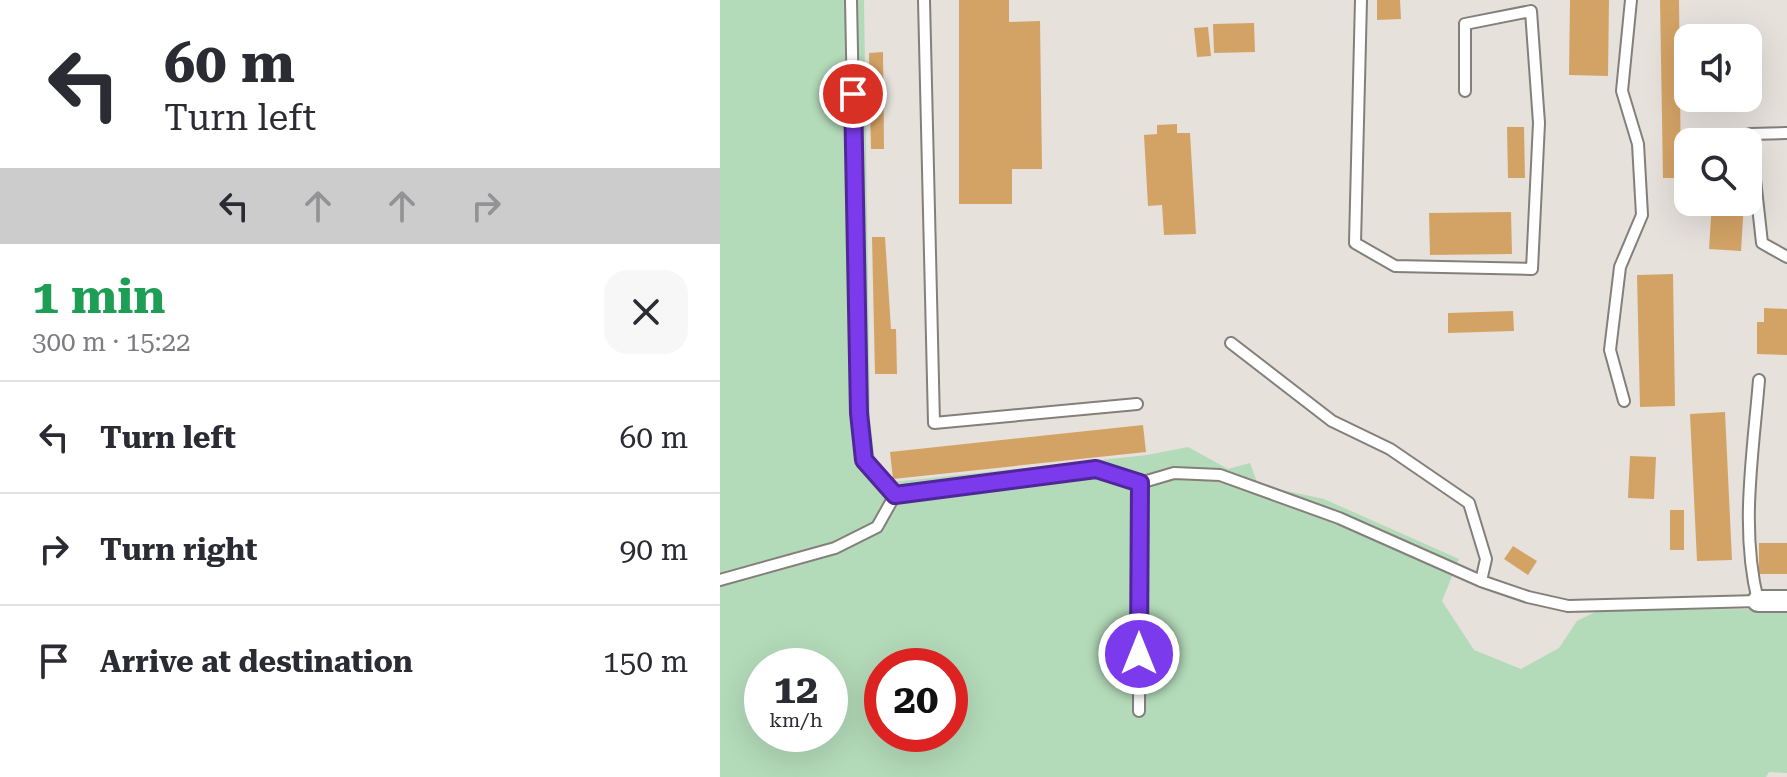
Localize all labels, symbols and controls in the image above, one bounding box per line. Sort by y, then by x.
map controls [1674,24,1762,216]
button: sound [1674,24,1762,112]
text: 60 m [164,30,295,96]
icon: left [32,32,136,136]
pin [819,60,887,128]
icon: arrive [831,72,875,116]
text: Turn left [164,97,316,139]
button: search [1674,128,1762,216]
icon: left [212,184,256,228]
icon: ahead [296,184,340,228]
icon: ahead [380,184,424,228]
icon: right [464,184,508,228]
text: 1 min [32,269,165,325]
button: close [604,270,688,354]
text: 300 m · 15:22 [32,327,191,357]
icon: left [32,415,76,459]
text: Turn left [100,420,236,455]
text: 60 m [619,420,688,455]
icon: right [32,527,76,571]
text: Turn right [100,532,257,567]
text: 90 m [619,532,688,567]
position arrow [1097,612,1181,696]
icon: arrive [32,639,76,683]
text: Arrive at destination [100,644,413,679]
text: 150 m [603,644,688,679]
speed limit sign: 20 [864,648,968,752]
text: 12 [774,666,818,713]
text: km/h [769,708,823,732]

